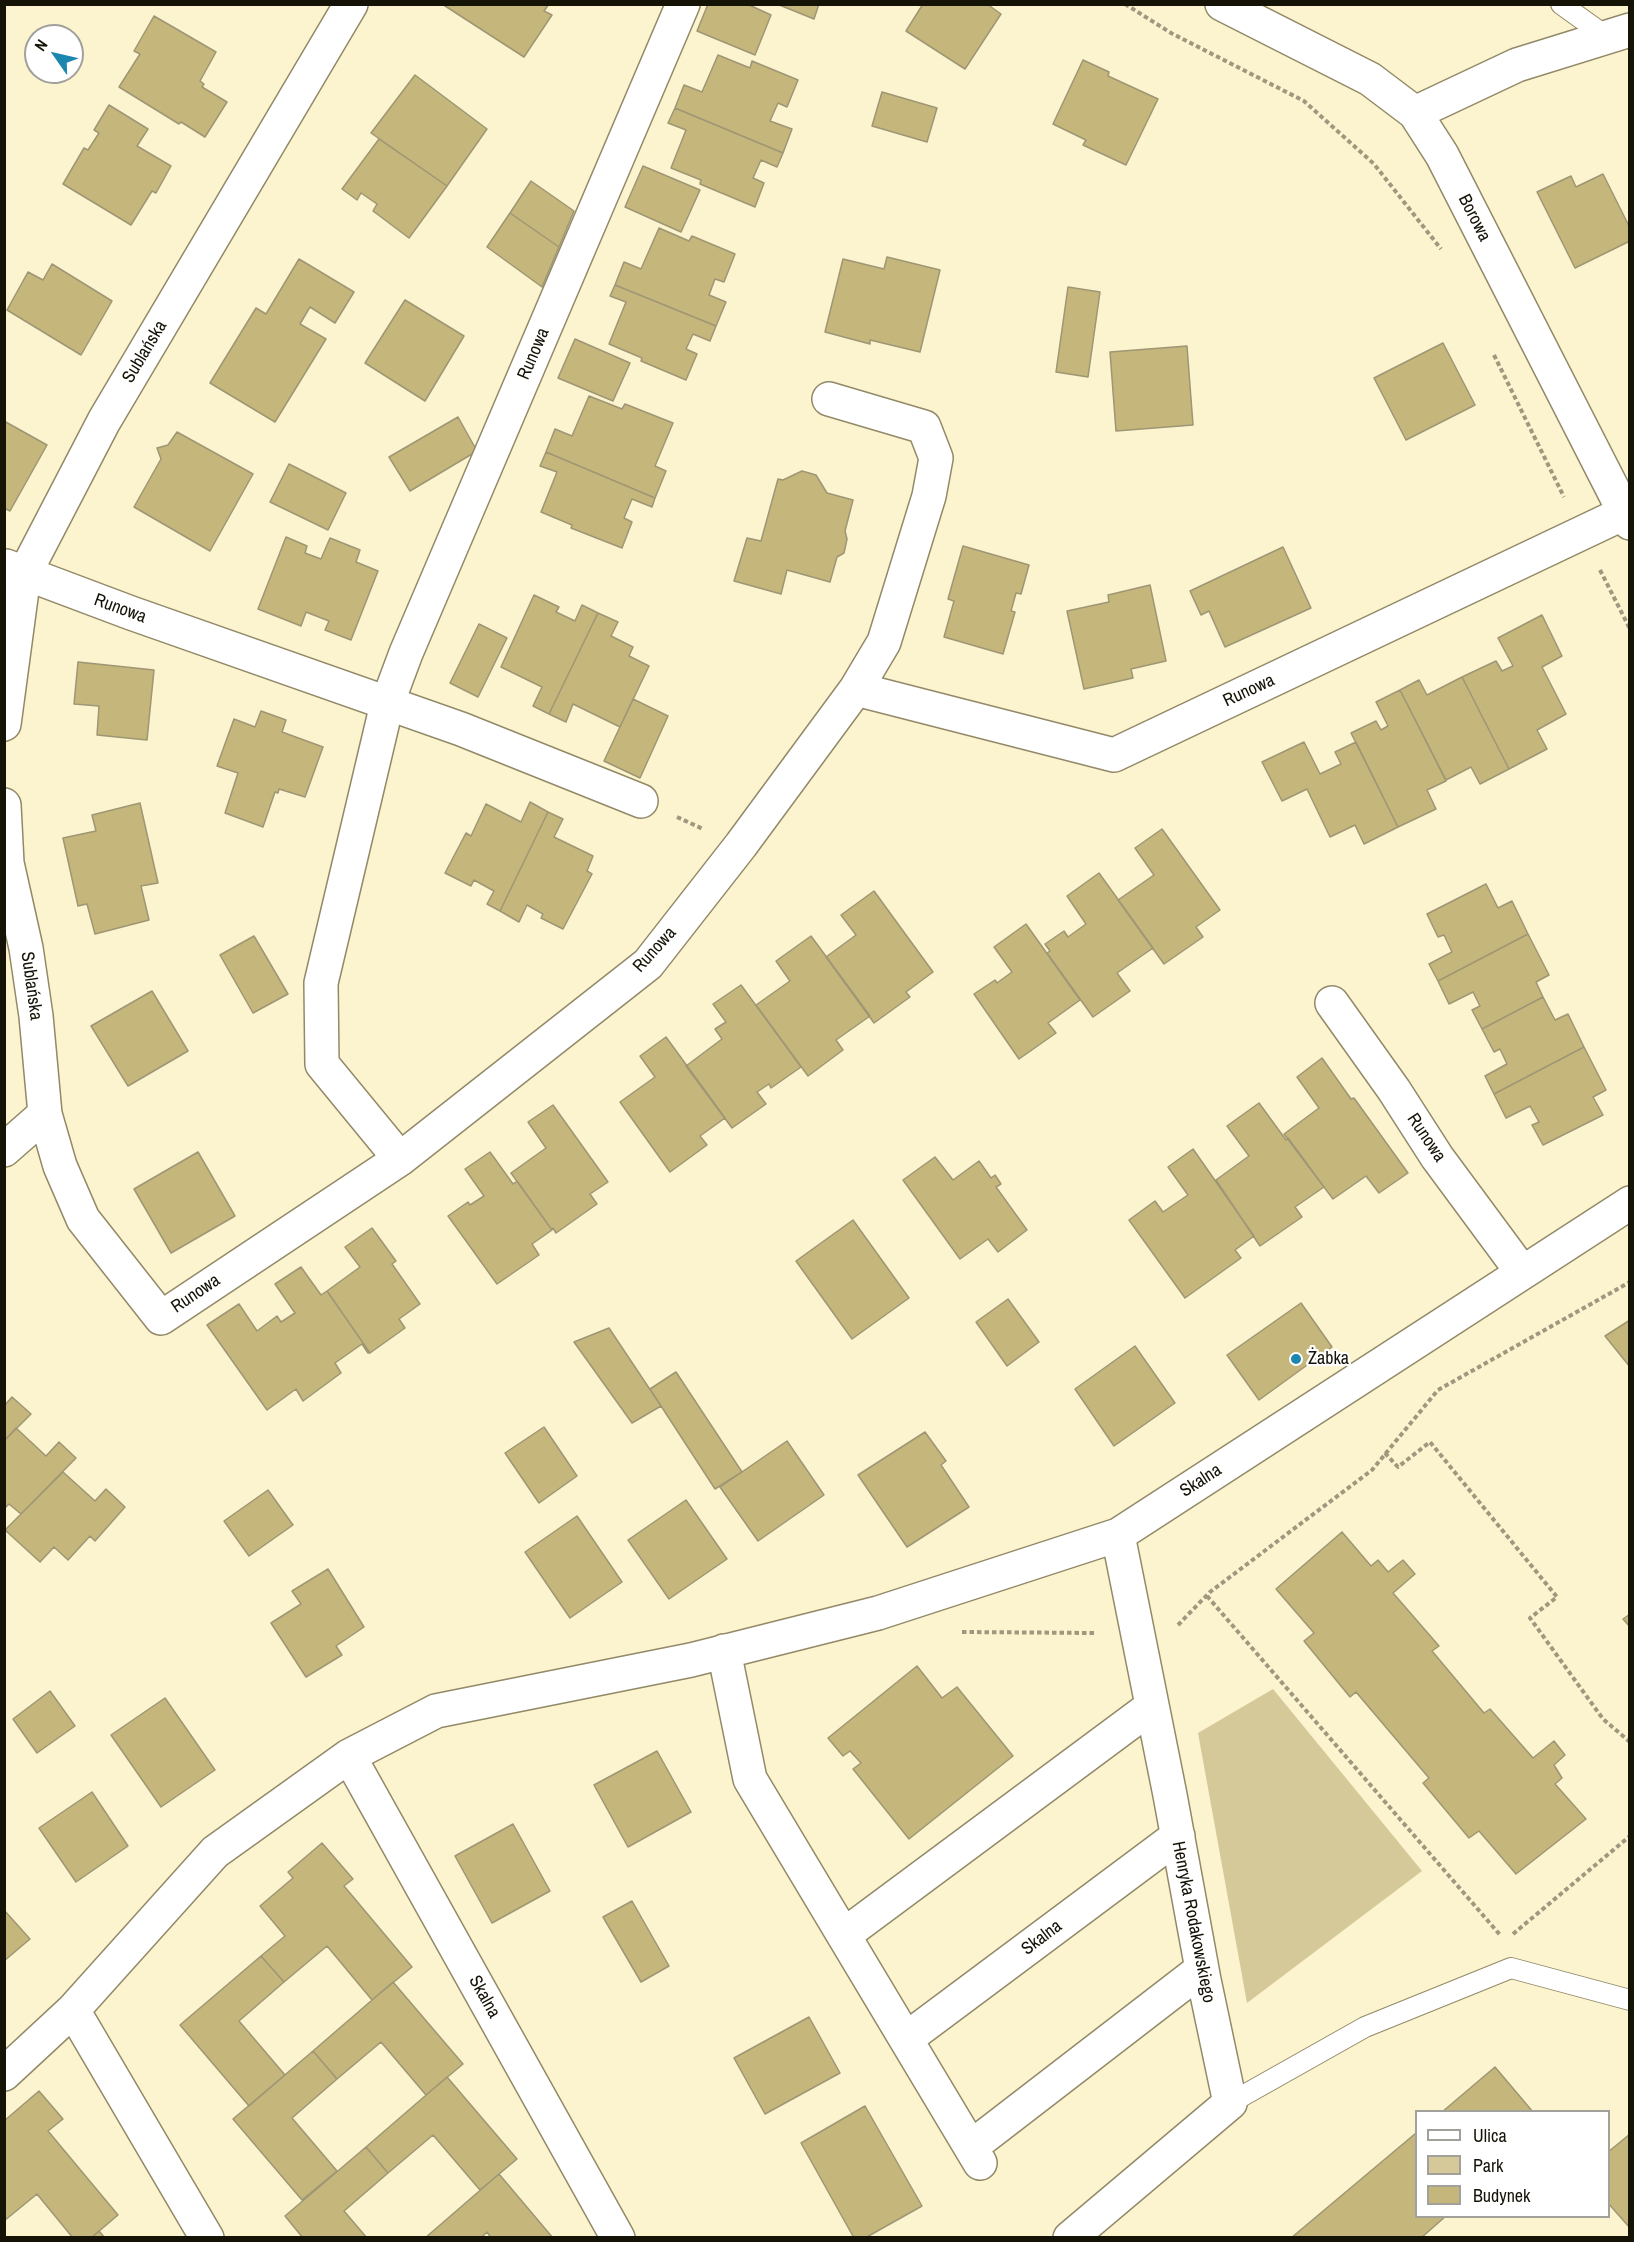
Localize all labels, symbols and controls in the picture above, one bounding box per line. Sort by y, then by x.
north arrow [24,24,84,84]
text: N [29,35,53,55]
street label: Borowa [1453,191,1495,245]
street label: Sublańska [118,317,172,387]
street label: Runowa [513,325,555,383]
street label: Runowa [91,590,149,628]
street label: Runowa [1220,670,1278,712]
street label: Runowa [629,923,681,977]
street label: Sublańska [16,950,46,1022]
street label: Runowa [1402,1110,1450,1166]
street label: Runowa [168,1270,224,1318]
place label: Żabka [1308,1348,1349,1370]
marker: Żabka [1289,1352,1303,1366]
street label: Skalna [1176,1460,1226,1502]
street label: Henryka Rodakowskiego [1167,1839,1219,2005]
street label: Skalna [1017,1916,1067,1960]
street label: Skalna [464,1972,504,2022]
legend [1415,2110,1610,2218]
text: Ulica [1473,2123,1507,2148]
text: Park [1473,2153,1503,2178]
text: Budynek [1473,2183,1530,2208]

